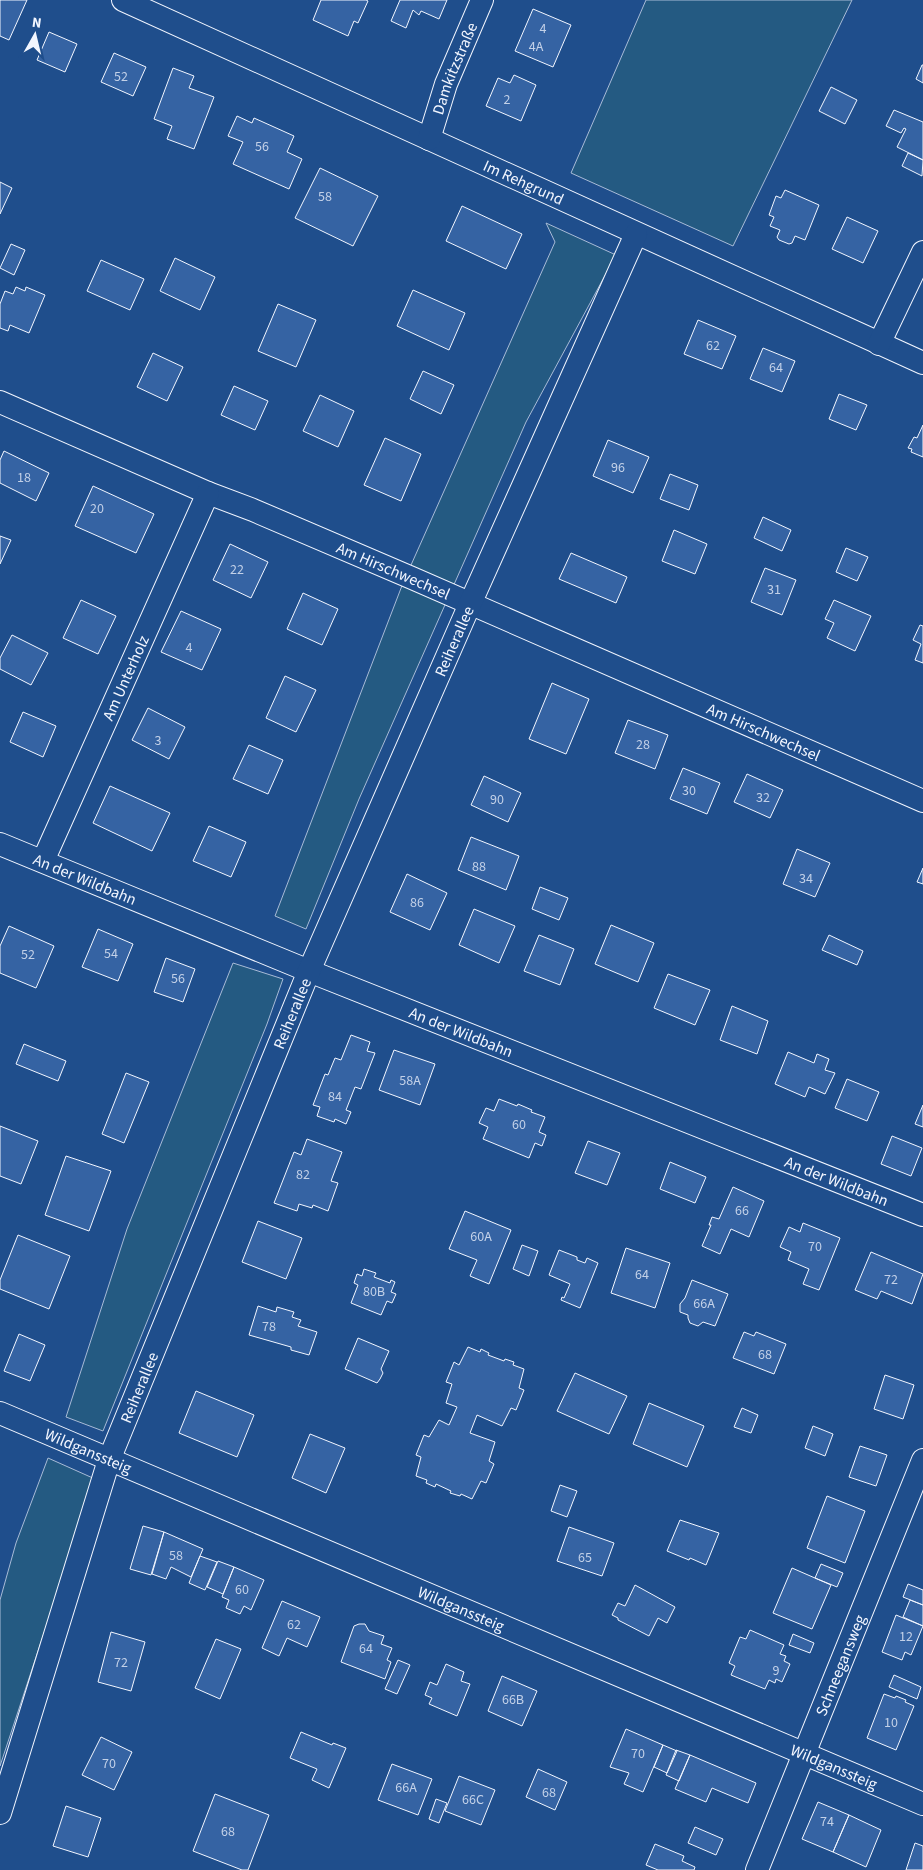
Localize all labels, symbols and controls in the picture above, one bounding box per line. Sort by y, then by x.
north arrow [10,10,60,60]
text: N [31,13,43,34]
street label: Damkitzstraße [427,19,483,117]
house number: 4 [540,19,547,39]
house number: 4A [529,37,544,57]
house number: 52 [114,67,128,87]
house number: 2 [504,90,511,110]
house number: 56 [255,137,269,157]
street label: Im Rehgrund [479,155,567,211]
house number: 58 [318,187,332,207]
house number: 62 [706,336,720,356]
house number: 64 [769,358,783,378]
house number: 96 [611,458,625,478]
house number: 18 [17,468,31,488]
house number: 20 [90,499,104,519]
street label: Am Hirschwechsel [333,537,453,605]
house number: 22 [230,560,244,580]
house number: 31 [767,580,781,600]
street label: Reiherallee [430,603,480,680]
street label: Am Unterholz [97,632,155,724]
house number: 4 [186,638,193,658]
street label: Am Hirschwechsel [703,698,824,767]
house number: 3 [155,731,162,751]
house number: 28 [636,735,650,755]
house number: 30 [682,781,696,801]
house number: 32 [756,788,770,808]
house number: 90 [490,790,504,810]
street label: An der Wildbahn [30,849,140,911]
house number: 88 [472,857,486,877]
house number: 34 [799,869,813,889]
house number: 86 [410,893,424,913]
house number: 54 [104,944,118,964]
house number: 52 [21,945,35,965]
house number: 56 [171,969,185,989]
street label: Reiherallee [268,975,317,1053]
street label: An der Wildbahn [406,1002,516,1063]
house number: 58A [399,1071,421,1091]
house number: 84 [328,1087,342,1107]
house number: 60 [512,1115,526,1135]
street label: An der Wildbahn [781,1151,892,1212]
house number: 82 [296,1165,310,1185]
house number: 66 [735,1201,749,1221]
house number: 60A [470,1227,492,1247]
house number: 70 [808,1237,822,1257]
house number: 64 [635,1265,649,1285]
house number: 72 [884,1270,898,1290]
house number: 80B [363,1282,385,1302]
house number: 66A [693,1294,715,1314]
house number: 78 [262,1317,276,1337]
house number: 68 [758,1345,772,1365]
street label: Reiherallee [115,1349,164,1426]
street label: Wildganssteig [41,1423,135,1480]
house number: 58 [169,1546,183,1566]
house number: 65 [578,1548,592,1568]
house number: 60 [235,1580,249,1600]
street label: Wildganssteig [414,1581,508,1637]
street label: Schneegansweg [810,1611,871,1720]
house number: 62 [287,1615,301,1635]
house number: 12 [899,1627,913,1647]
house number: 64 [359,1639,373,1659]
house number: 72 [114,1653,128,1673]
house number: 9 [773,1661,780,1681]
house number: 66B [502,1690,524,1710]
house number: 10 [884,1713,898,1733]
street label: Wildganssteig [787,1739,881,1795]
house number: 70 [631,1744,645,1764]
house number: 70 [102,1754,116,1774]
house number: 66A [395,1778,417,1798]
house number: 68 [542,1783,556,1803]
house number: 66C [462,1790,484,1810]
house number: 74 [820,1812,834,1832]
house number: 68 [221,1822,235,1842]

